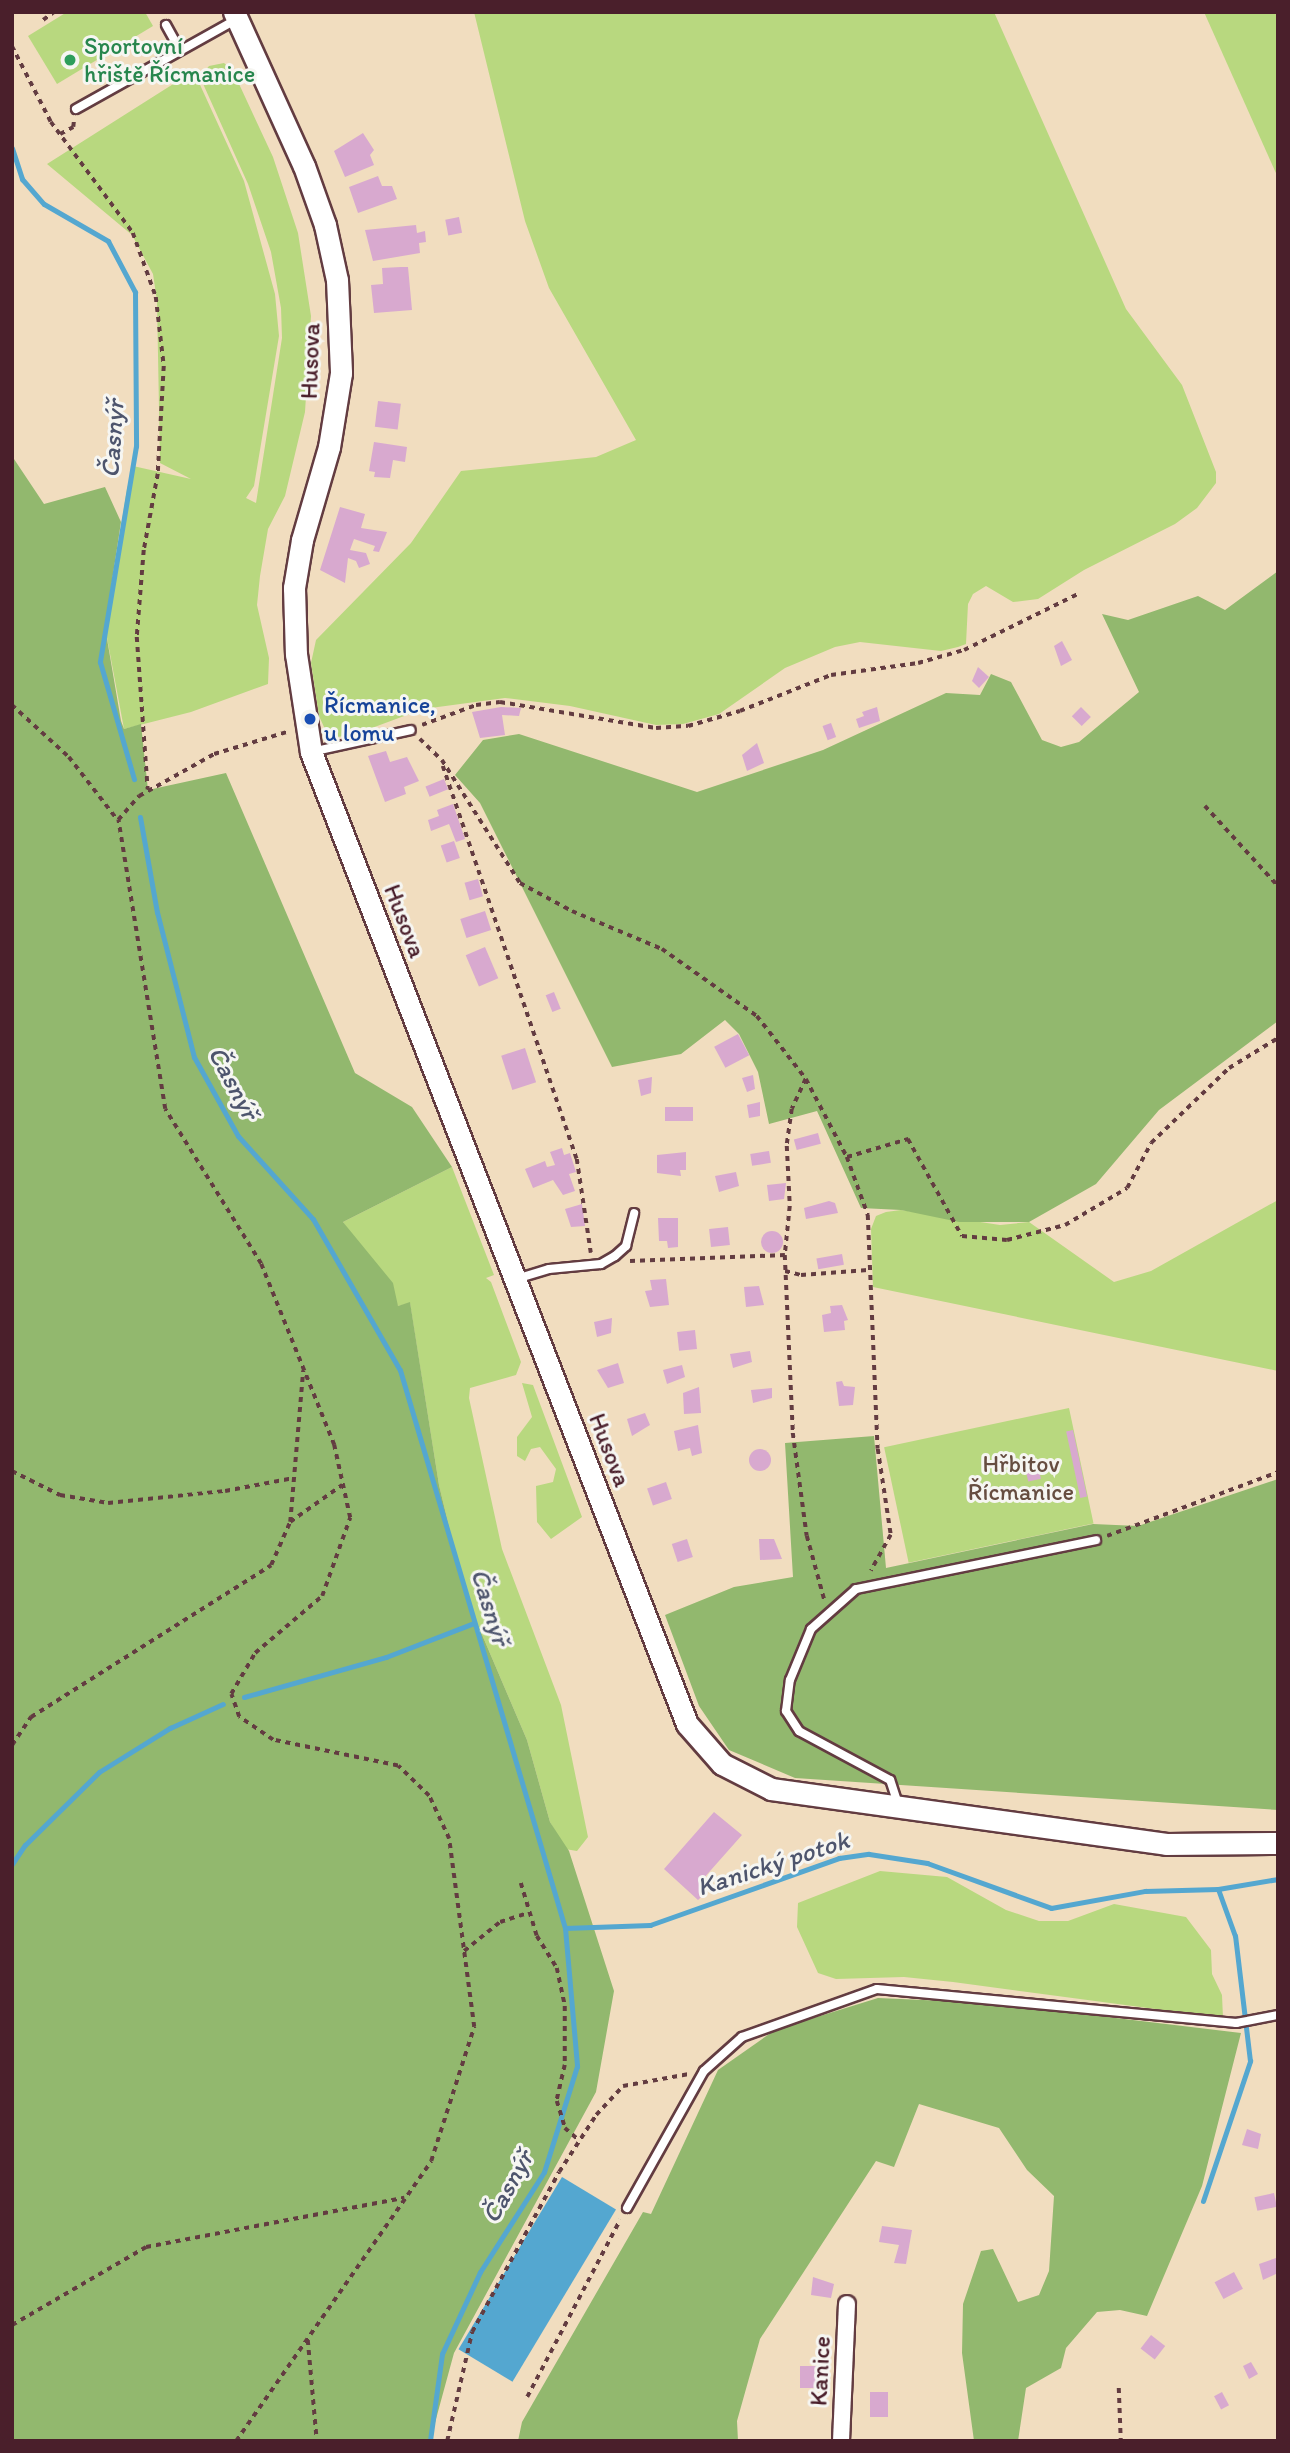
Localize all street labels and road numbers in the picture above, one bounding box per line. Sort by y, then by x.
street label: Husova [294,322,326,400]
street label: Husova [378,880,432,962]
street label: Husova [583,1409,637,1491]
street label: Kanice [804,2335,836,2407]

